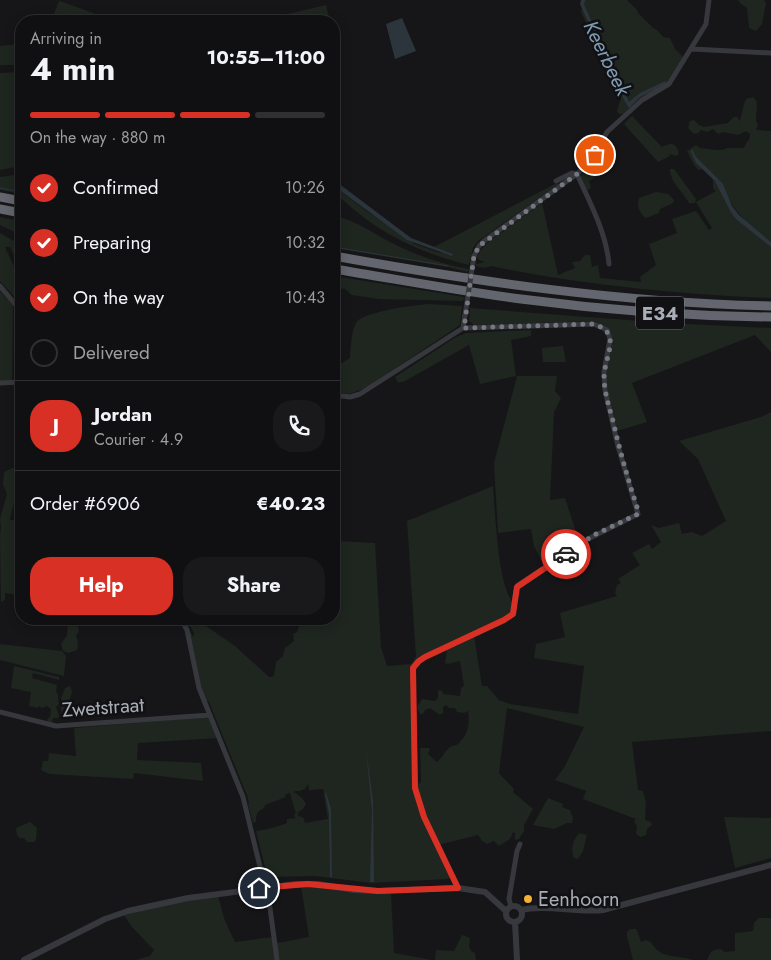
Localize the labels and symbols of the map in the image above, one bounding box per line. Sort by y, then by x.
water label: Keerbeek [576,15,639,102]
pin [574,134,616,176]
road number: E34 [636,296,684,330]
courier [541,529,591,579]
street label: Zwetstraat [61,690,145,725]
pin [238,867,280,909]
place label: Eenhoorn [538,885,620,914]
marker: Eenhoorn [522,893,534,905]

